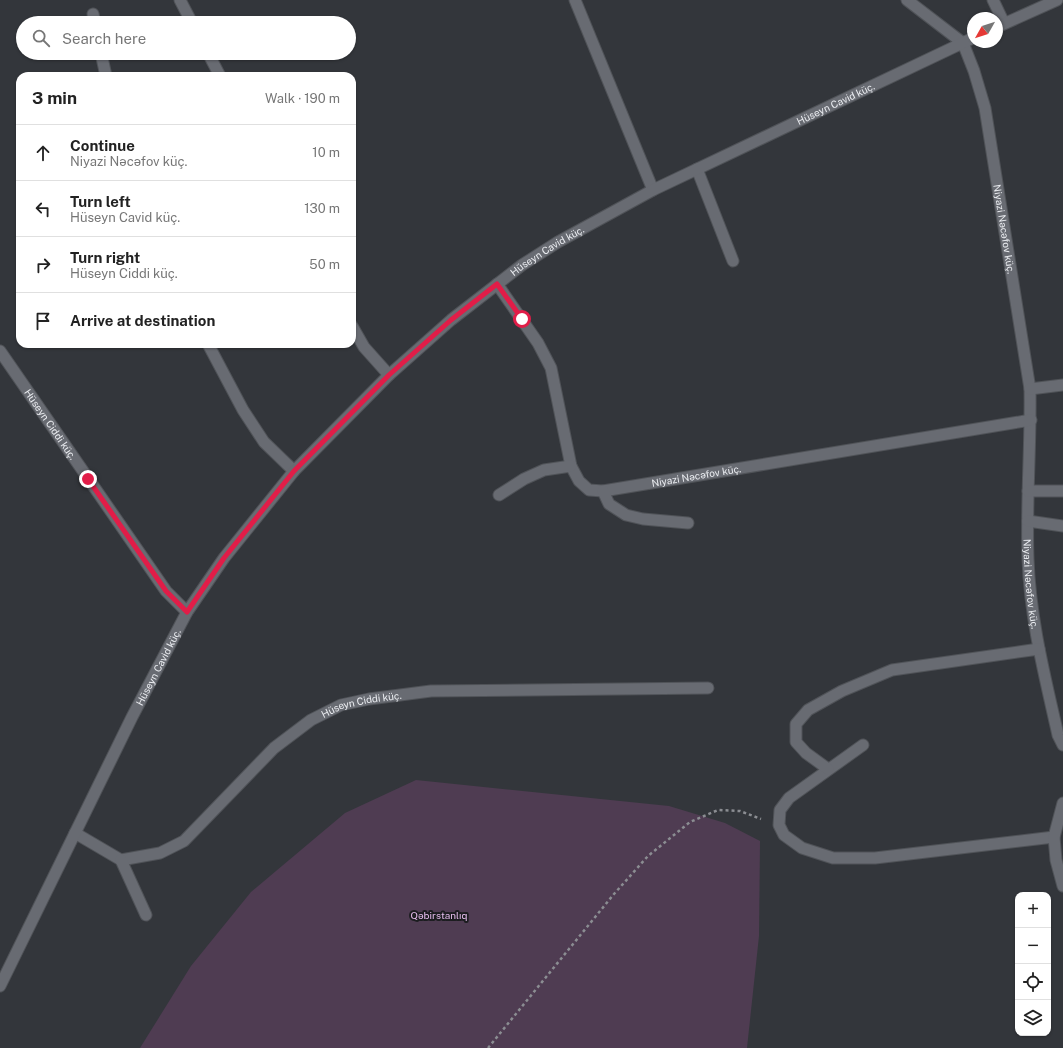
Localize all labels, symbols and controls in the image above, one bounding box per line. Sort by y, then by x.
north arrow [967,12,1003,48]
search box [16,16,356,60]
icon: search [30,27,52,49]
text: Search here [62,30,146,47]
street label: Hüseyn Cavid küç. [794,80,876,127]
text: 3 min [32,88,77,108]
text: Walk · 190 m [265,91,340,106]
text: Continue [70,137,135,154]
icon: ahead [32,142,54,164]
text: 10 m [312,145,340,160]
text: Niyazi Nəcəfov küç. [70,154,187,169]
street label: Niyazi Nəcəfov küç. [991,184,1017,275]
text: Turn left [70,193,131,210]
icon: left [32,198,54,220]
text: 130 m [304,201,340,216]
text: Hüseyn Cavid küç. [70,210,180,225]
street label: Hüseyn Cavid küç. [508,223,586,278]
text: Turn right [70,249,140,266]
icon: right [32,254,54,276]
text: 50 m [309,257,340,272]
text: Hüseyn Ciddi küç. [70,266,178,281]
icon: arrive [32,310,54,332]
route start [513,310,531,328]
text: Arrive at destination [70,312,215,329]
street label: Hüseyn Ciddi küç. [22,387,79,462]
street label: Niyazi Nəcəfov küç. [651,462,742,489]
route end [79,470,97,488]
street label: Niyazi Nəcəfov küç. [1022,539,1041,630]
street label: Hüseyn Cavid küç. [133,627,183,707]
street label: Hüseyn Ciddi küç. [319,689,402,720]
map controls [1015,892,1051,1036]
button: + [1015,892,1051,928]
park label: Qəbirstanlıq [411,909,467,921]
button: − [1015,928,1051,964]
button: locate [1015,964,1051,1000]
button: layers [1015,1000,1051,1036]

